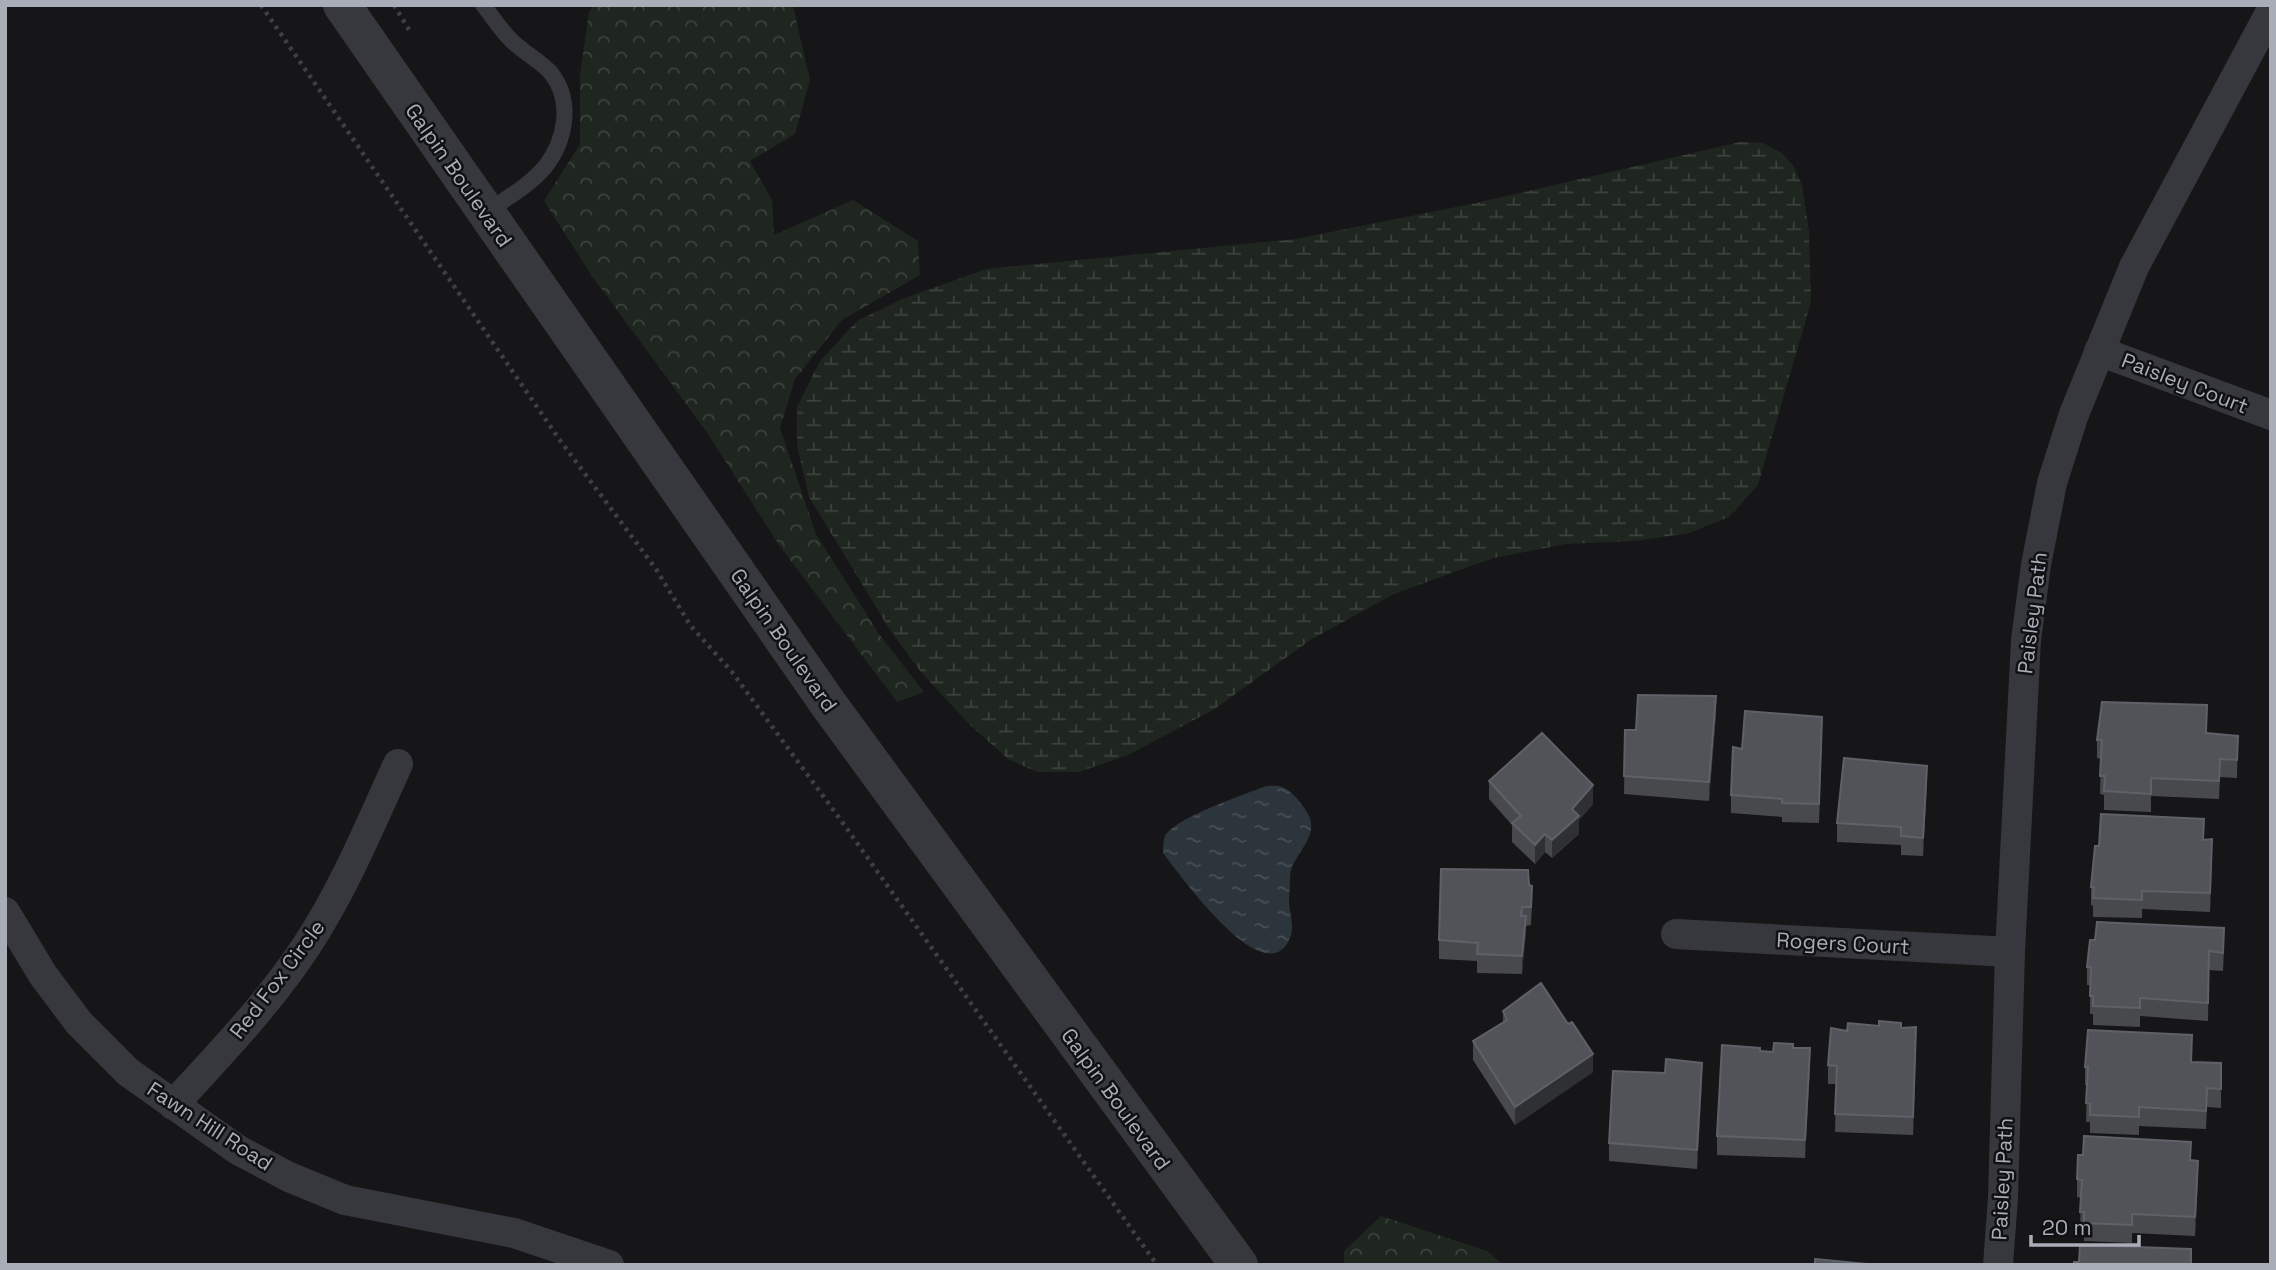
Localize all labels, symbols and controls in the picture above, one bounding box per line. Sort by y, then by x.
street label: Galpin Boulevard [399,98,519,252]
street label: Paisley Court [2118,346,2252,420]
street label: Paisley Path [2011,550,2053,676]
street label: Galpin Boulevard [724,563,844,717]
street label: Red Fox Circle [223,914,331,1044]
street label: Rogers Court [1776,926,1910,960]
street label: Galpin Boulevard [1055,1023,1177,1175]
street label: Fawn Hill Road [142,1075,278,1177]
street label: Paisley Path [1985,1117,2019,1241]
scale bar [2031,1204,2140,1248]
text: 20 m [2042,1214,2092,1241]

